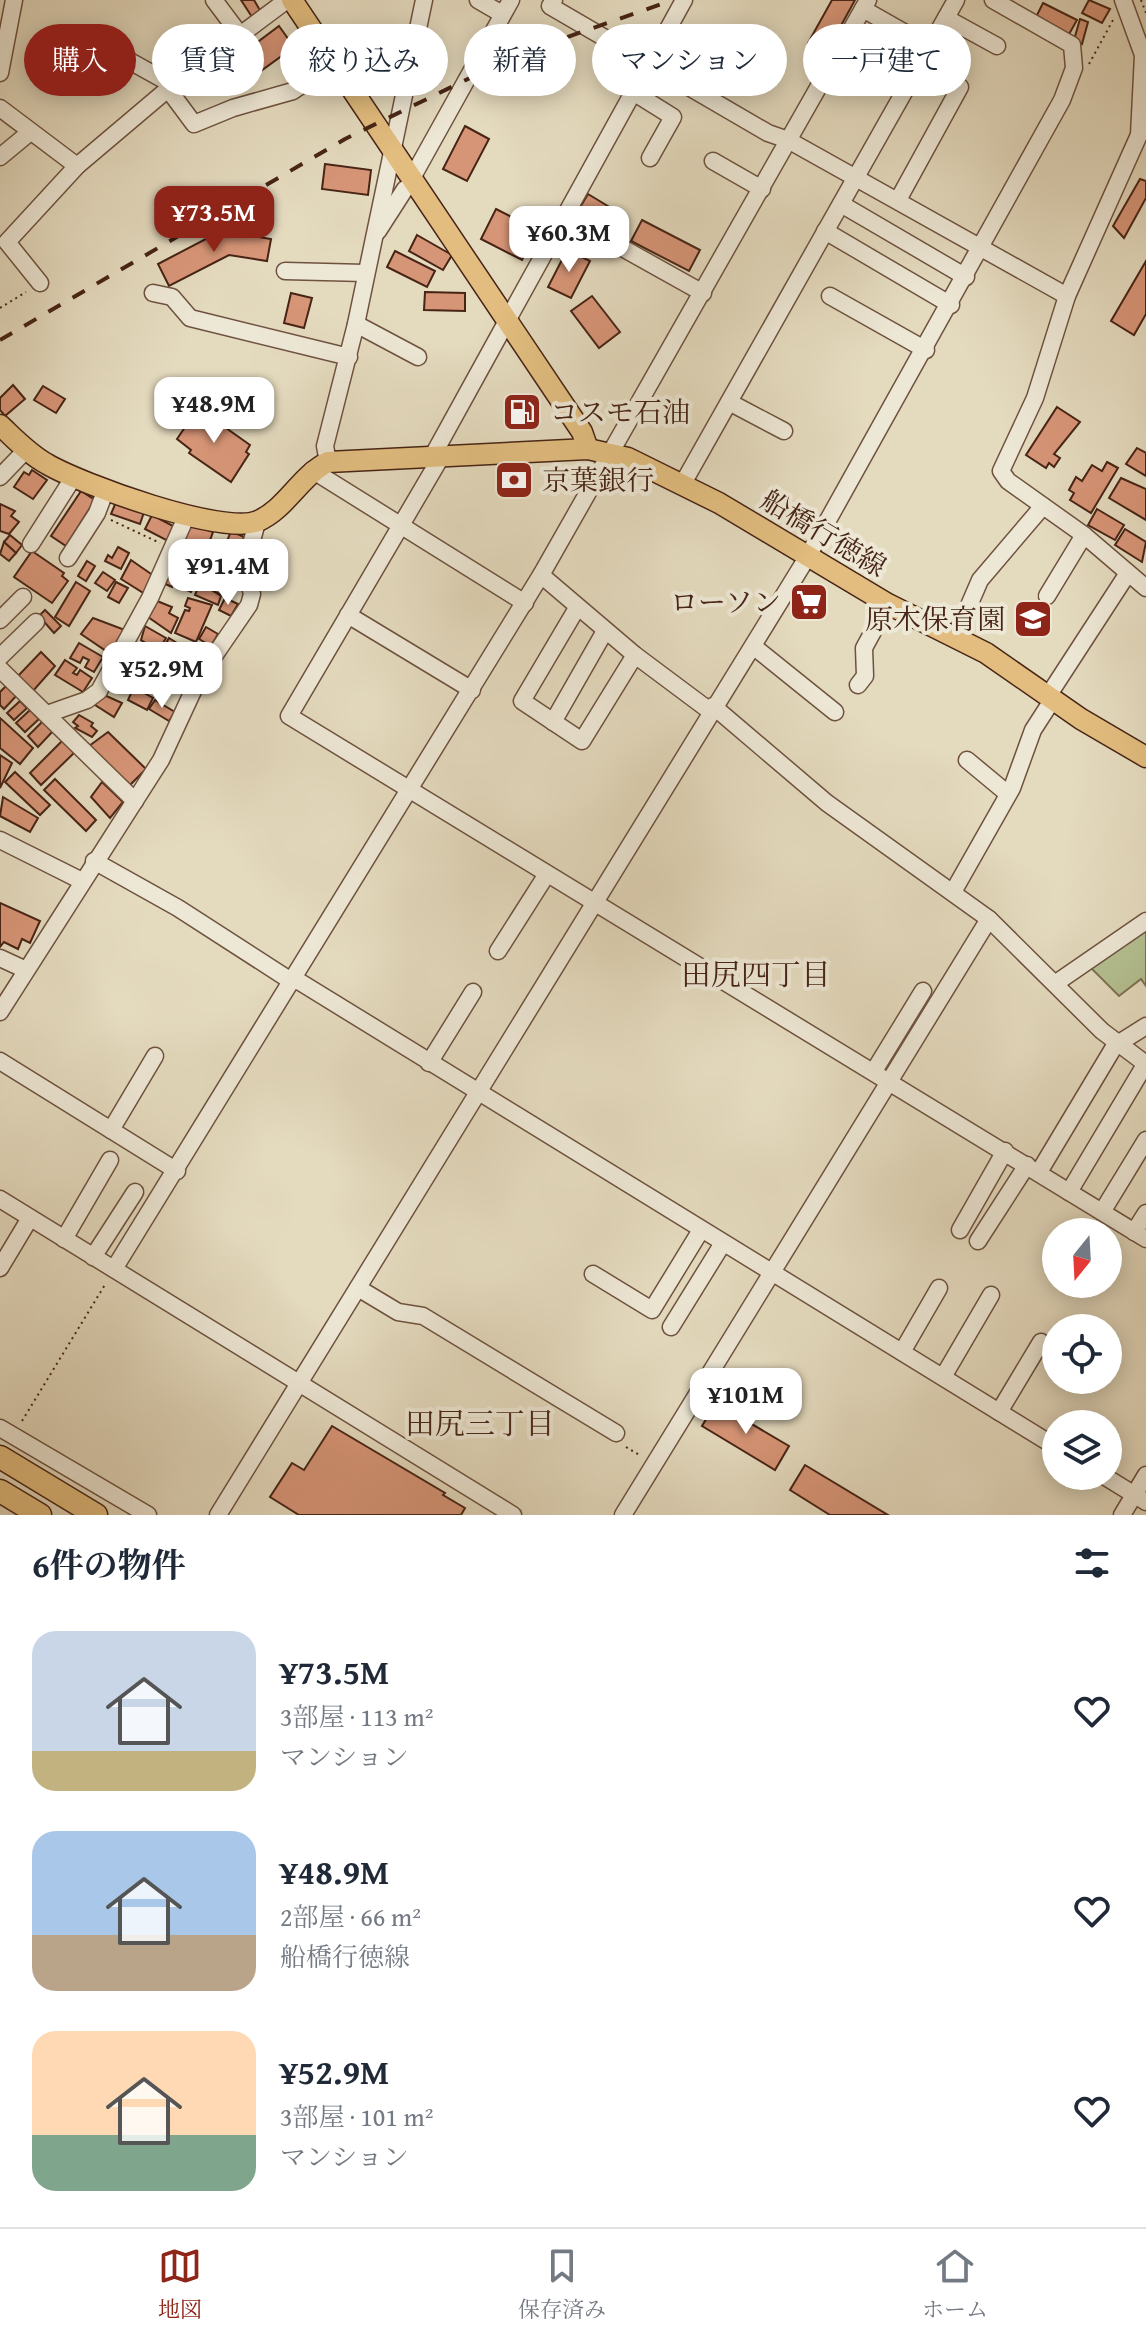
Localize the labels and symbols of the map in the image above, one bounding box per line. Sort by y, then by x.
pin: ¥73.5M [149,186,279,254]
pin: ¥60.3M [504,206,634,274]
pin: ¥48.9M [149,377,279,445]
fuel station icon: コスモ石油 [501,391,543,433]
place label: コスモ石油 [550,391,690,432]
bank icon: 京葉銀行 [493,459,535,501]
place label: 京葉銀行 [542,459,654,500]
street label: 船橋行徳線 [754,479,895,586]
pin: ¥91.4M [163,539,293,607]
place label: ローソン [670,581,781,622]
supermarket icon: ローソン [788,581,830,623]
place label: 原木保育園 [865,598,1005,639]
school or university icon: 原木保育園 [1012,598,1054,640]
pin: ¥52.9M [97,642,227,710]
district label: 田尻四丁目 [681,952,831,996]
north arrow [1042,1218,1122,1298]
pin: ¥101M [690,1368,802,1436]
district label: 田尻三丁目 [405,1401,555,1445]

